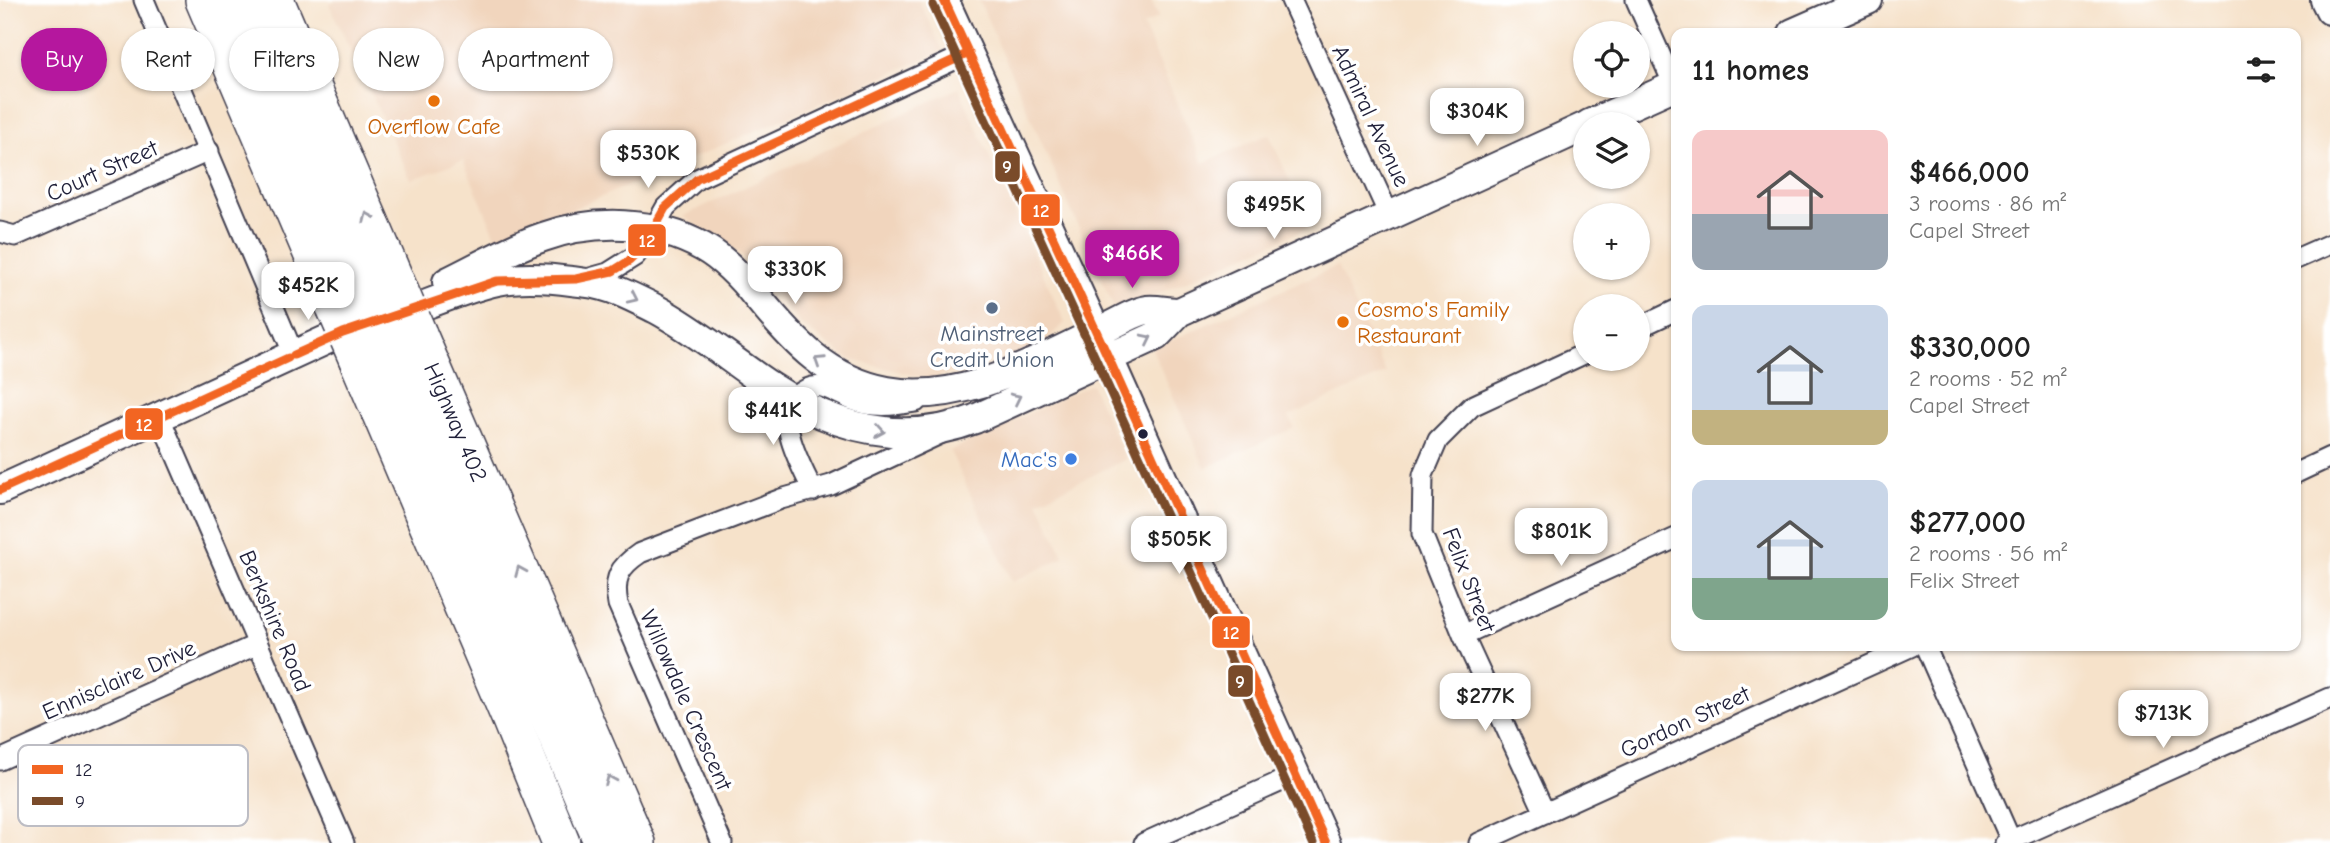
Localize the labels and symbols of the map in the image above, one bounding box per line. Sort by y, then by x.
street label: Admiral Avenue [1326,41,1416,191]
pin: $304K [1428,88,1526,148]
marker: Overflow Cafe [426,93,442,109]
place label: Overflow Cafe [368,113,501,140]
pin: $530K [599,130,697,190]
street label: Court Street [42,134,163,208]
line badge: 9 [994,150,1021,183]
text: 9 [1002,156,1012,178]
pin: $495K [1225,182,1323,241]
line badge: 12 [1020,193,1061,227]
text: 12 [1033,200,1049,222]
one-way arrow [362,212,376,224]
line badge: 12 [627,223,667,257]
text: 12 [639,230,655,252]
pin: $466K [1083,230,1181,290]
pin: $330K [746,246,844,306]
pin: $452K [259,262,357,322]
one-way arrow [626,290,638,304]
place label: Cosmo's Family Restaurant [1357,296,1510,349]
marker: Mainstreet Credit Union [984,300,1000,316]
marker: Cosmo's Family Restaurant [1335,314,1351,330]
place label: Mainstreet Credit Union [930,320,1054,373]
one-way arrow [1140,334,1152,348]
one-way arrow [813,356,826,369]
street label: Highway 402 [418,359,493,486]
pin: $441K [724,388,822,447]
one-way arrow [1009,393,1021,407]
line badge: 12 [124,407,164,441]
text: 12 [136,414,152,436]
one-way arrow [874,423,886,438]
unlabelled marker [1136,427,1150,441]
place label: Mac's [1001,446,1057,473]
marker: Mac's [1063,451,1079,467]
pin: $801K [1512,508,1610,568]
pin: $505K [1130,516,1228,576]
street label: Felix Street [1437,524,1502,637]
street label: Berkshire Road [233,546,317,696]
one-way arrow [514,566,528,579]
street label: Willowdale Crescent [634,606,738,796]
line badge: 12 [1211,615,1251,649]
text: 12 [1223,622,1239,644]
street label: Ennisclaire Drive [38,634,200,726]
line badge: 9 [1227,664,1254,698]
text: 9 [1235,671,1245,693]
pin: $277K [1436,674,1534,733]
street label: Gordon Street [1616,680,1755,764]
pin: $713K [2114,690,2212,750]
legend [18,745,248,826]
text: 12 [75,759,92,781]
one-way arrow [604,775,618,788]
text: 9 [75,791,85,813]

